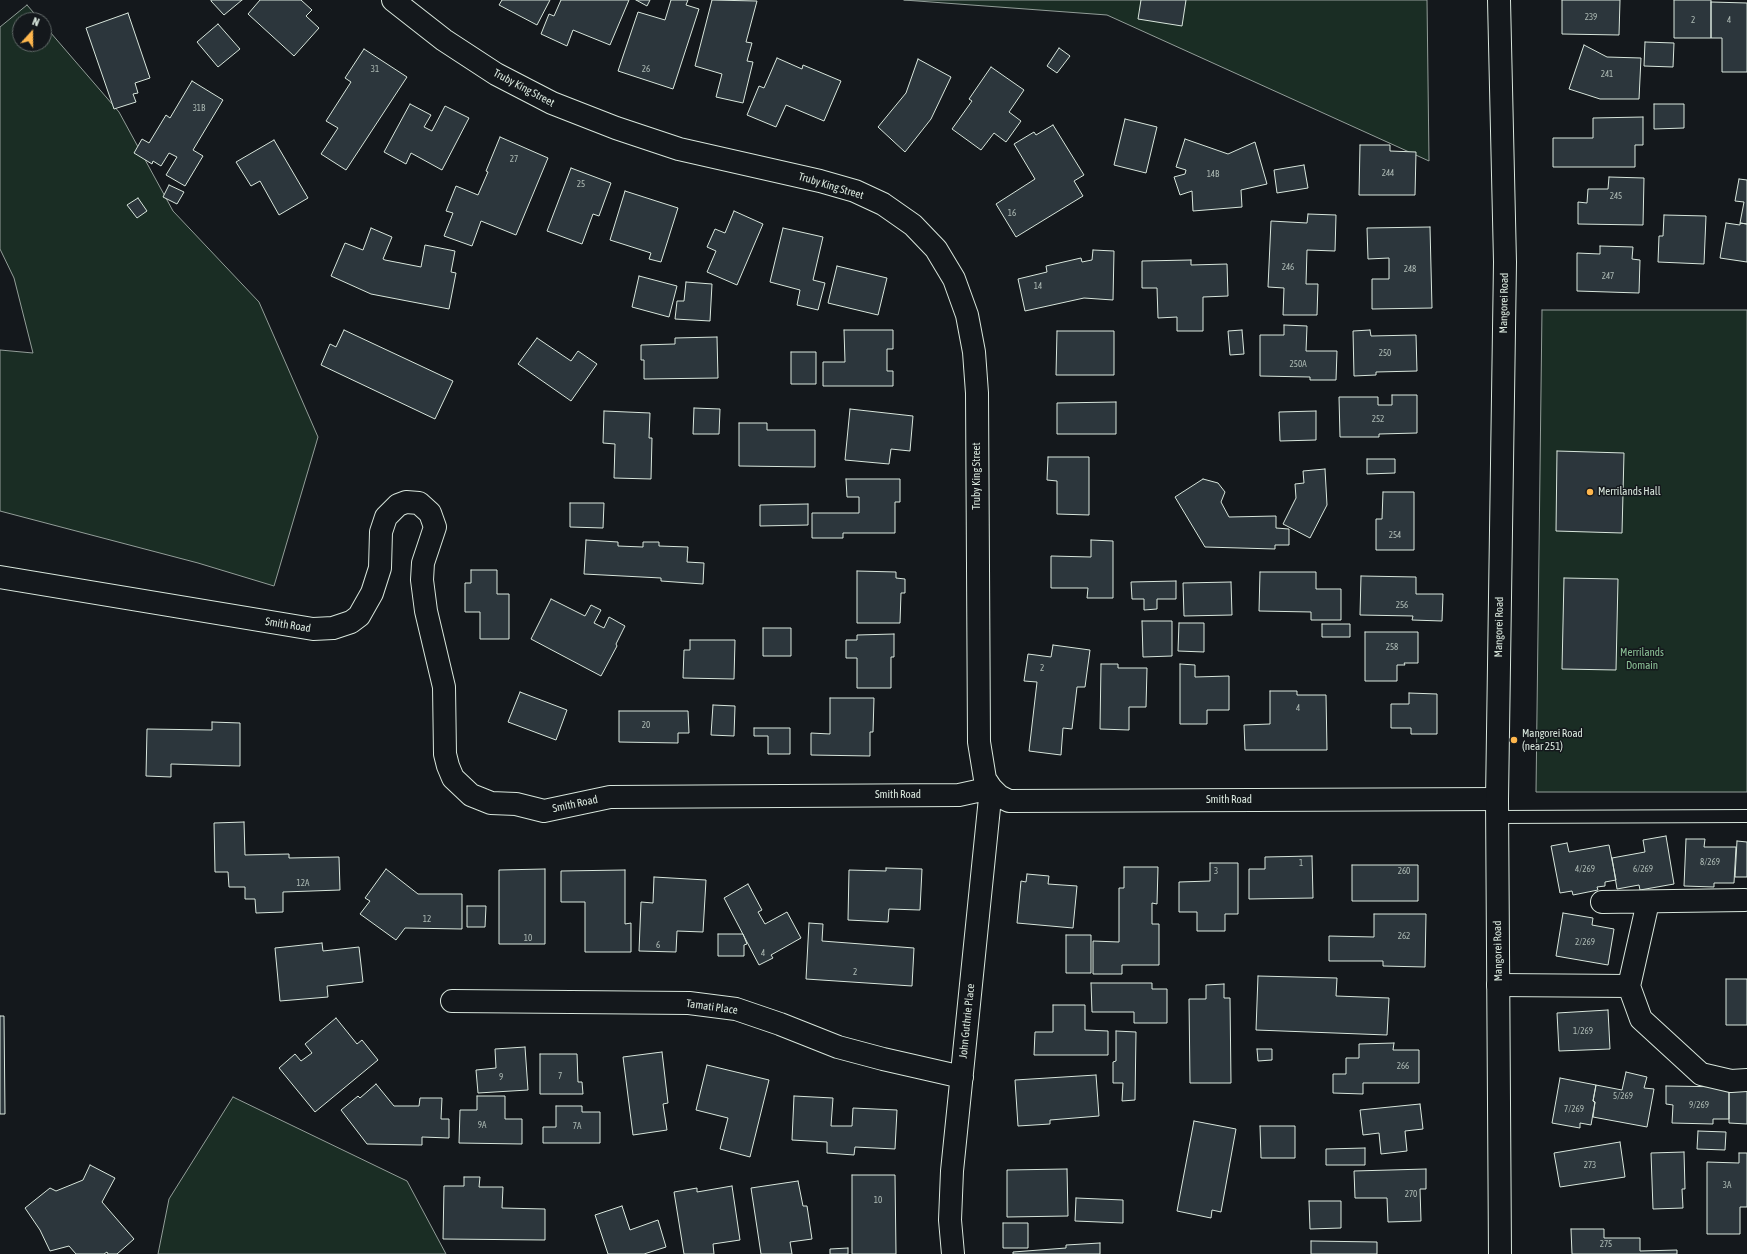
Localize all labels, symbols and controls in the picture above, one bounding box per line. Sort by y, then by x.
north arrow [12,12,52,52]
house number: 239 [1585,12,1597,22]
text: N [31,15,41,28]
house number: 2 [1691,15,1695,25]
house number: 4 [1727,15,1731,25]
house number: 31 [371,64,379,74]
house number: 26 [642,64,650,74]
street label: Truby King Street [491,66,557,110]
house number: 241 [1601,69,1613,79]
house number: 31B [193,103,205,113]
house number: 27 [510,154,518,164]
house number: 244 [1382,168,1394,178]
house number: 14B [1207,169,1219,179]
street label: Truby King Street [797,170,865,202]
house number: 25 [577,179,585,189]
house number: 245 [1610,191,1622,201]
house number: 16 [1008,208,1016,218]
house number: 246 [1282,262,1294,272]
house number: 248 [1404,264,1416,274]
house number: 247 [1602,271,1614,281]
street label: Mangorei Road [1497,273,1511,333]
house number: 14 [1034,281,1042,291]
house number: 250 [1379,348,1391,358]
house number: 250A [1289,359,1307,369]
house number: 252 [1372,414,1384,424]
street label: Truby King Street [970,442,984,510]
place label: Merrilands Hall [1598,485,1661,499]
marker: Merrilands Hall [1585,487,1595,497]
house number: 254 [1389,530,1401,540]
street label: Mangorei Road [1492,597,1506,657]
house number: 256 [1396,600,1408,610]
street label: Smith Road [264,615,312,635]
house number: 258 [1386,642,1398,652]
park label: Merrilands Domain [1620,646,1664,672]
house number: 2 [1040,663,1044,673]
house number: 4 [1296,703,1300,713]
house number: 20 [642,720,650,730]
place label: Mangorei Road (near 251) [1522,727,1583,753]
marker: Mangorei Road (near 251) [1509,735,1519,745]
street label: Smith Road [875,788,921,802]
street label: Smith Road [551,793,599,815]
street label: Smith Road [1206,793,1252,807]
house number: 8/269 [1700,857,1720,867]
house number: 1 [1299,858,1303,868]
house number: 4/269 [1575,864,1595,874]
house number: 6/269 [1633,864,1653,874]
house number: 3 [1214,866,1218,876]
house number: 260 [1398,866,1410,876]
house number: 12A [297,878,309,888]
house number: 12 [423,914,431,924]
street label: Mangorei Road [1491,921,1505,981]
house number: 262 [1398,931,1410,941]
house number: 10 [524,933,532,943]
house number: 2/269 [1575,937,1595,947]
house number: 6 [656,940,660,950]
house number: 4 [761,948,765,958]
house number: 2 [853,967,857,977]
street label: John Guthrie Place [957,983,977,1059]
street label: Tamati Place [685,997,739,1017]
house number: 1/269 [1573,1026,1593,1036]
house number: 266 [1397,1061,1409,1071]
house number: 7 [558,1071,562,1081]
house number: 9 [499,1072,503,1082]
house number: 5/269 [1613,1091,1633,1101]
house number: 9/269 [1689,1100,1709,1110]
house number: 7/269 [1564,1104,1584,1114]
house number: 9A [478,1120,486,1130]
house number: 7A [573,1121,581,1131]
house number: 273 [1584,1160,1596,1170]
house number: 3A [1723,1180,1731,1190]
house number: 270 [1405,1189,1417,1199]
house number: 10 [874,1195,882,1205]
house number: 275 [1600,1239,1612,1249]

